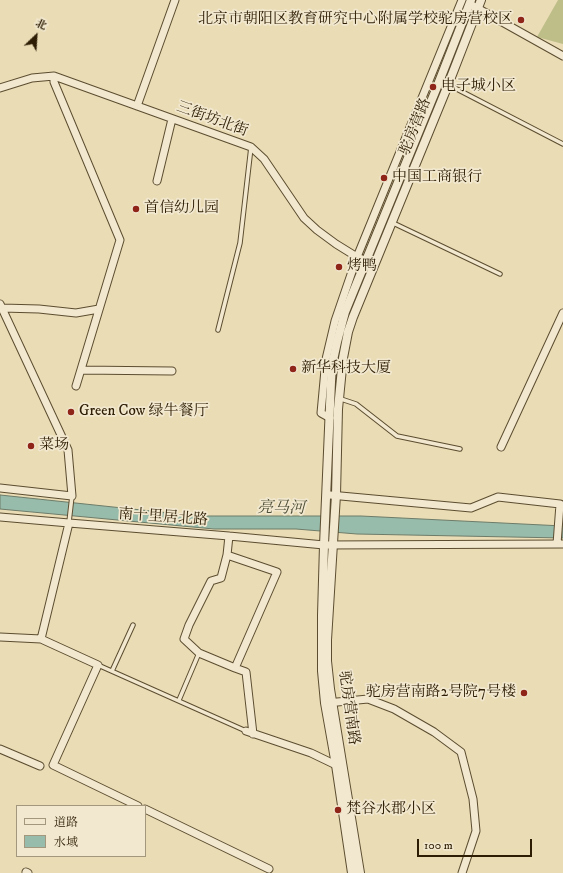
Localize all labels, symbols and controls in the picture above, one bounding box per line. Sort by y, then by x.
place label: 北京市朝阳区教育研究中心附属学校驼房营校区 [198,11,513,29]
marker: 北京市朝阳区教育研究中心附属学校驼房营校区 [516,15,526,25]
north arrow [16,16,56,56]
text: 北 [33,16,49,34]
place label: 电子城小区 [441,78,516,96]
marker: 电子城小区 [428,82,438,92]
street label: 驼房营路 [396,96,436,158]
street label: 三街坊北街 [174,99,250,141]
place label: 中国工商银行 [392,169,482,187]
marker: 中国工商银行 [379,173,389,183]
place label: 首信幼儿园 [144,200,219,218]
marker: 首信幼儿园 [131,204,141,214]
place label: 烤鸭 [347,258,377,276]
marker: 烤鸭 [334,262,344,272]
place label: 新华科技大厦 [301,360,391,378]
marker: 新华科技大厦 [288,364,298,374]
place label: Green Cow 绿牛餐厅 [79,403,209,421]
marker: Green Cow 绿牛餐厅 [66,407,76,417]
place label: 菜场 [39,437,69,455]
marker: 菜场 [26,441,36,451]
water label: 亮马河 [257,499,305,519]
street label: 南十里居北路 [117,506,209,530]
street label: 驼房营南路 [334,670,362,746]
place label: 驼房营南路2号院7号楼 [366,684,516,702]
marker: 驼房营南路2号院7号楼 [519,688,529,698]
place label: 梵谷水郡小区 [346,801,436,819]
legend [16,805,146,857]
marker: 梵谷水郡小区 [333,805,343,815]
text: 道路 [54,815,78,830]
scale bar [419,831,534,857]
text: 水域 [54,835,78,850]
text: 100 m [424,838,453,853]

